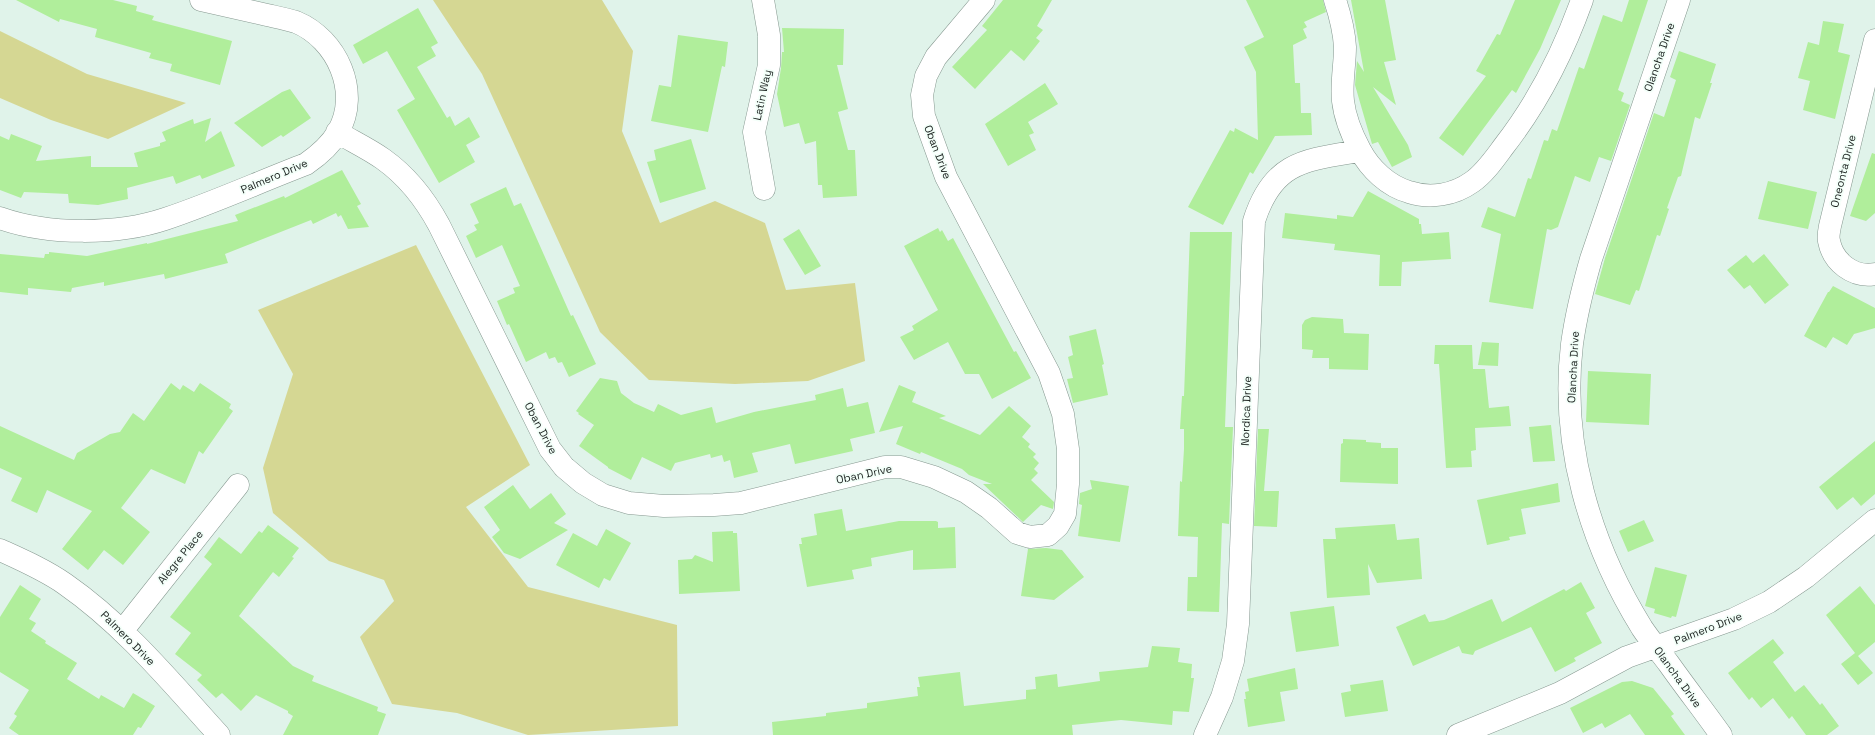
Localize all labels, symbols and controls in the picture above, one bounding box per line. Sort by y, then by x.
street label: Olancha Drive [1641,21,1677,93]
street label: Latin Way [750,68,774,122]
street label: Oban Drive [921,123,955,181]
street label: Oneonta Drive [1827,133,1859,209]
street label: Palmero Drive [238,156,310,196]
street label: Olancha Drive [1564,331,1582,403]
street label: Nordica Drive [1238,376,1254,446]
street label: Oban Drive [522,400,560,456]
street label: Oban Drive [835,461,893,487]
street label: Alegre Place [154,527,206,587]
street label: Palmero Drive [98,608,158,668]
street label: Palmero Drive [1672,609,1744,647]
street label: Olancha Drive [1651,644,1705,710]

